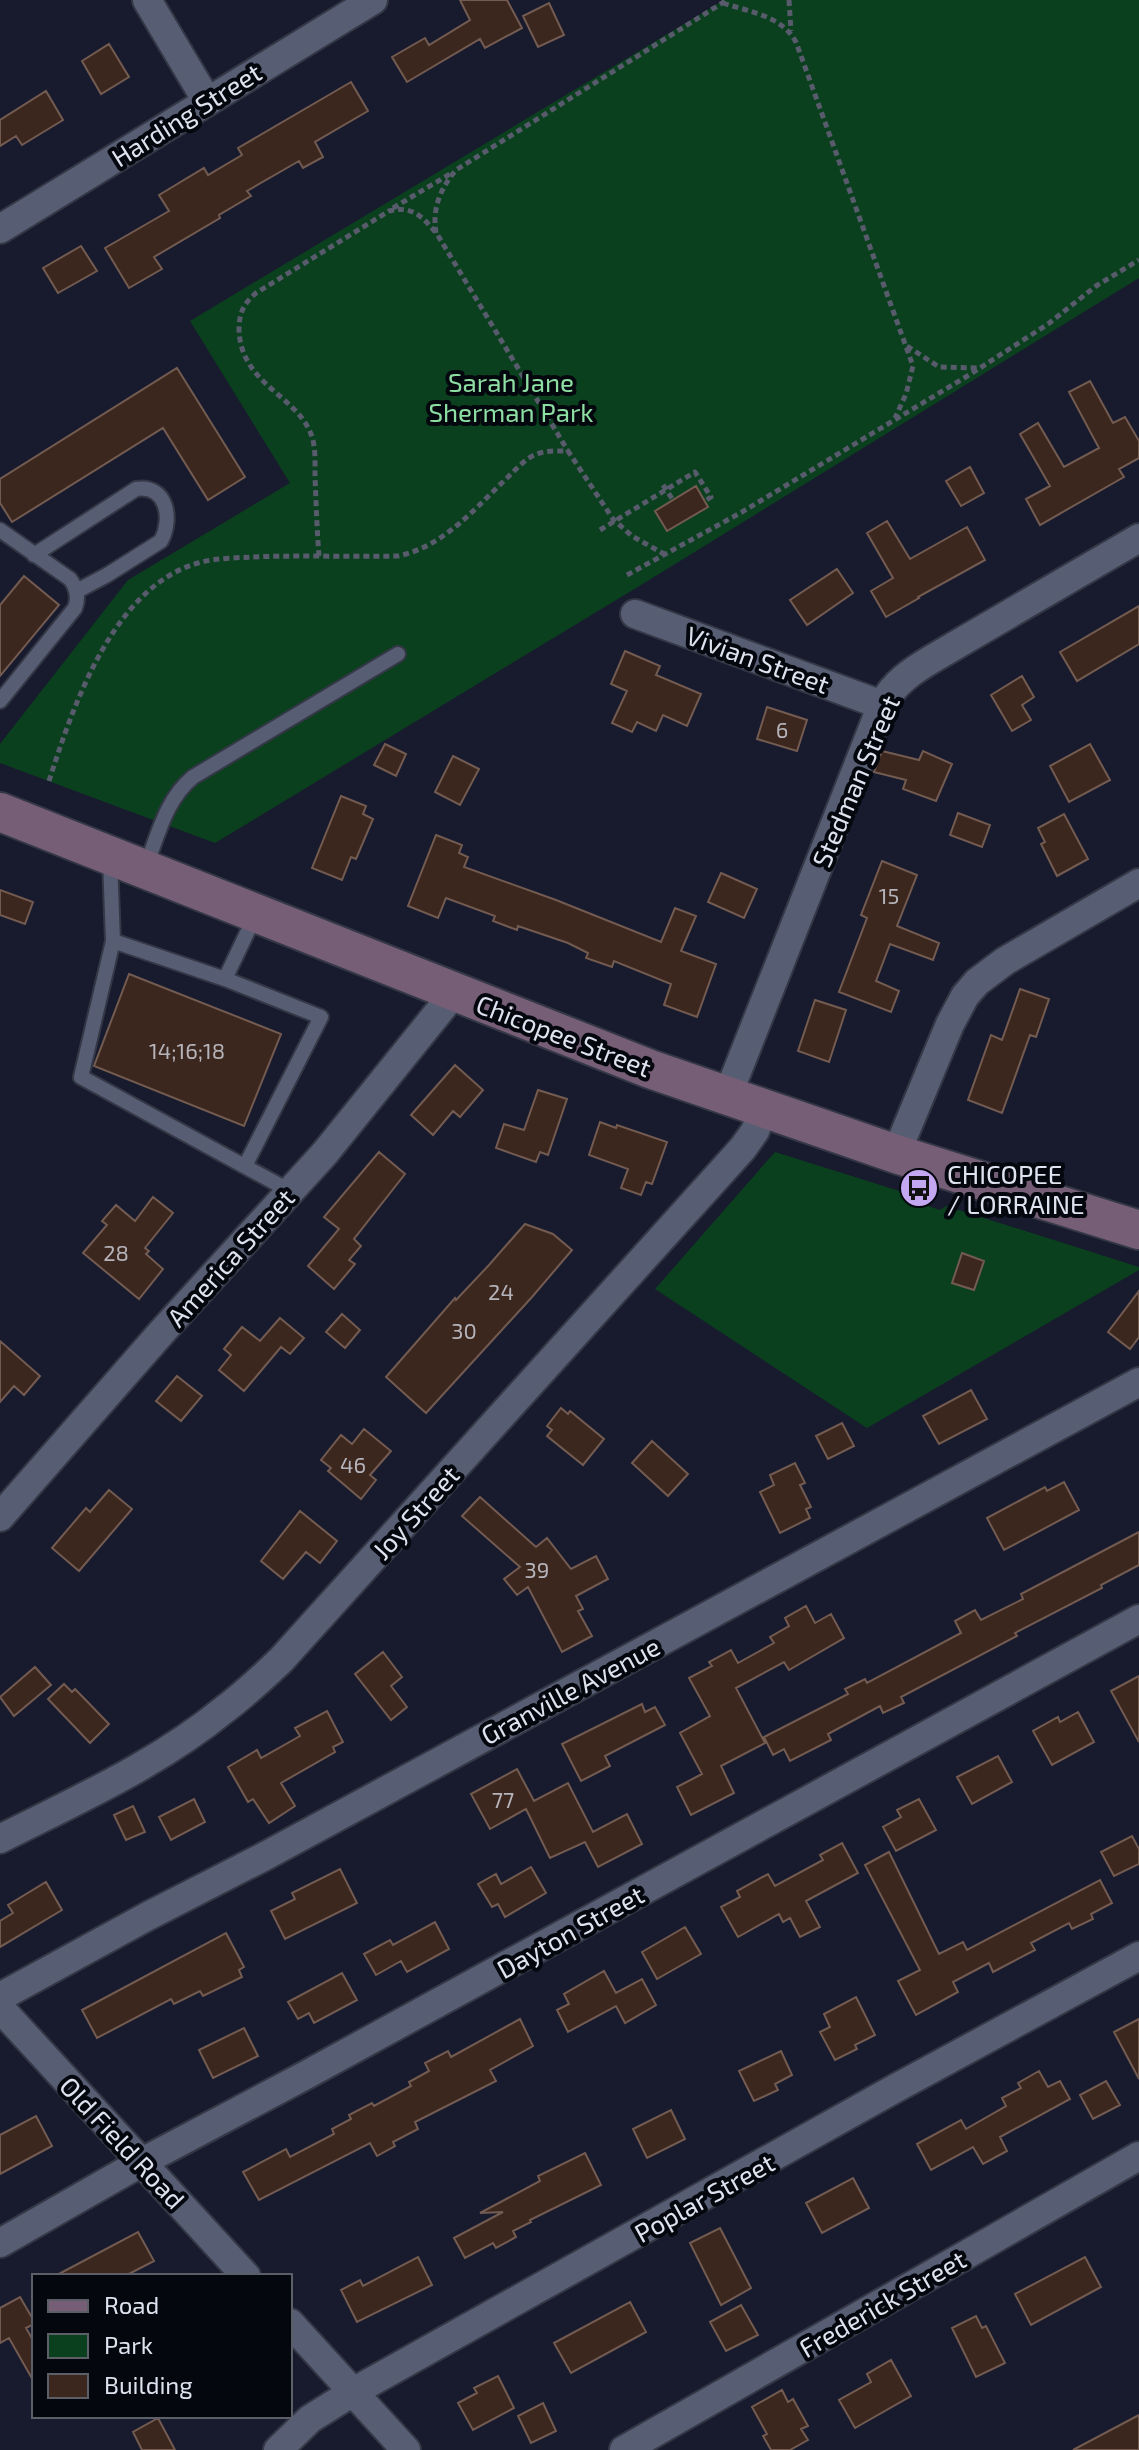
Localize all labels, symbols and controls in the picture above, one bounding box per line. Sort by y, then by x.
street label: Harding Street [105,56,267,172]
park label: Sarah Jane Sherman Park [428,366,594,427]
street label: Vivian Street [682,619,834,699]
street label: Stedman Street [805,690,905,871]
house number: 6 [776,716,788,742]
house number: 15 [879,882,899,908]
street label: Chicopee Street [472,987,656,1083]
house number: 14;16;18 [149,1037,225,1063]
place label: CHICOPEE / LORRAINE [947,1158,1085,1219]
bus stop icon: CHICOPEE / LORRAINE [898,1167,940,1209]
street label: America Street [160,1182,300,1332]
house number: 28 [103,1239,129,1265]
house number: 24 [488,1278,514,1304]
house number: 30 [451,1317,477,1343]
house number: 46 [340,1451,366,1477]
street label: Joy Street [365,1459,465,1565]
house number: 39 [525,1556,549,1582]
street label: Granville Avenue [475,1630,665,1750]
house number: 77 [492,1786,514,1812]
street label: Dayton Street [491,1878,649,1984]
street label: Old Field Road [54,2070,192,2214]
street label: Poplar Street [629,2146,779,2248]
street label: Frederick Street [793,2243,971,2363]
legend [32,2274,292,2418]
text: Road [104,2290,159,2319]
text: Park [104,2330,153,2359]
text: Building [104,2370,193,2399]

